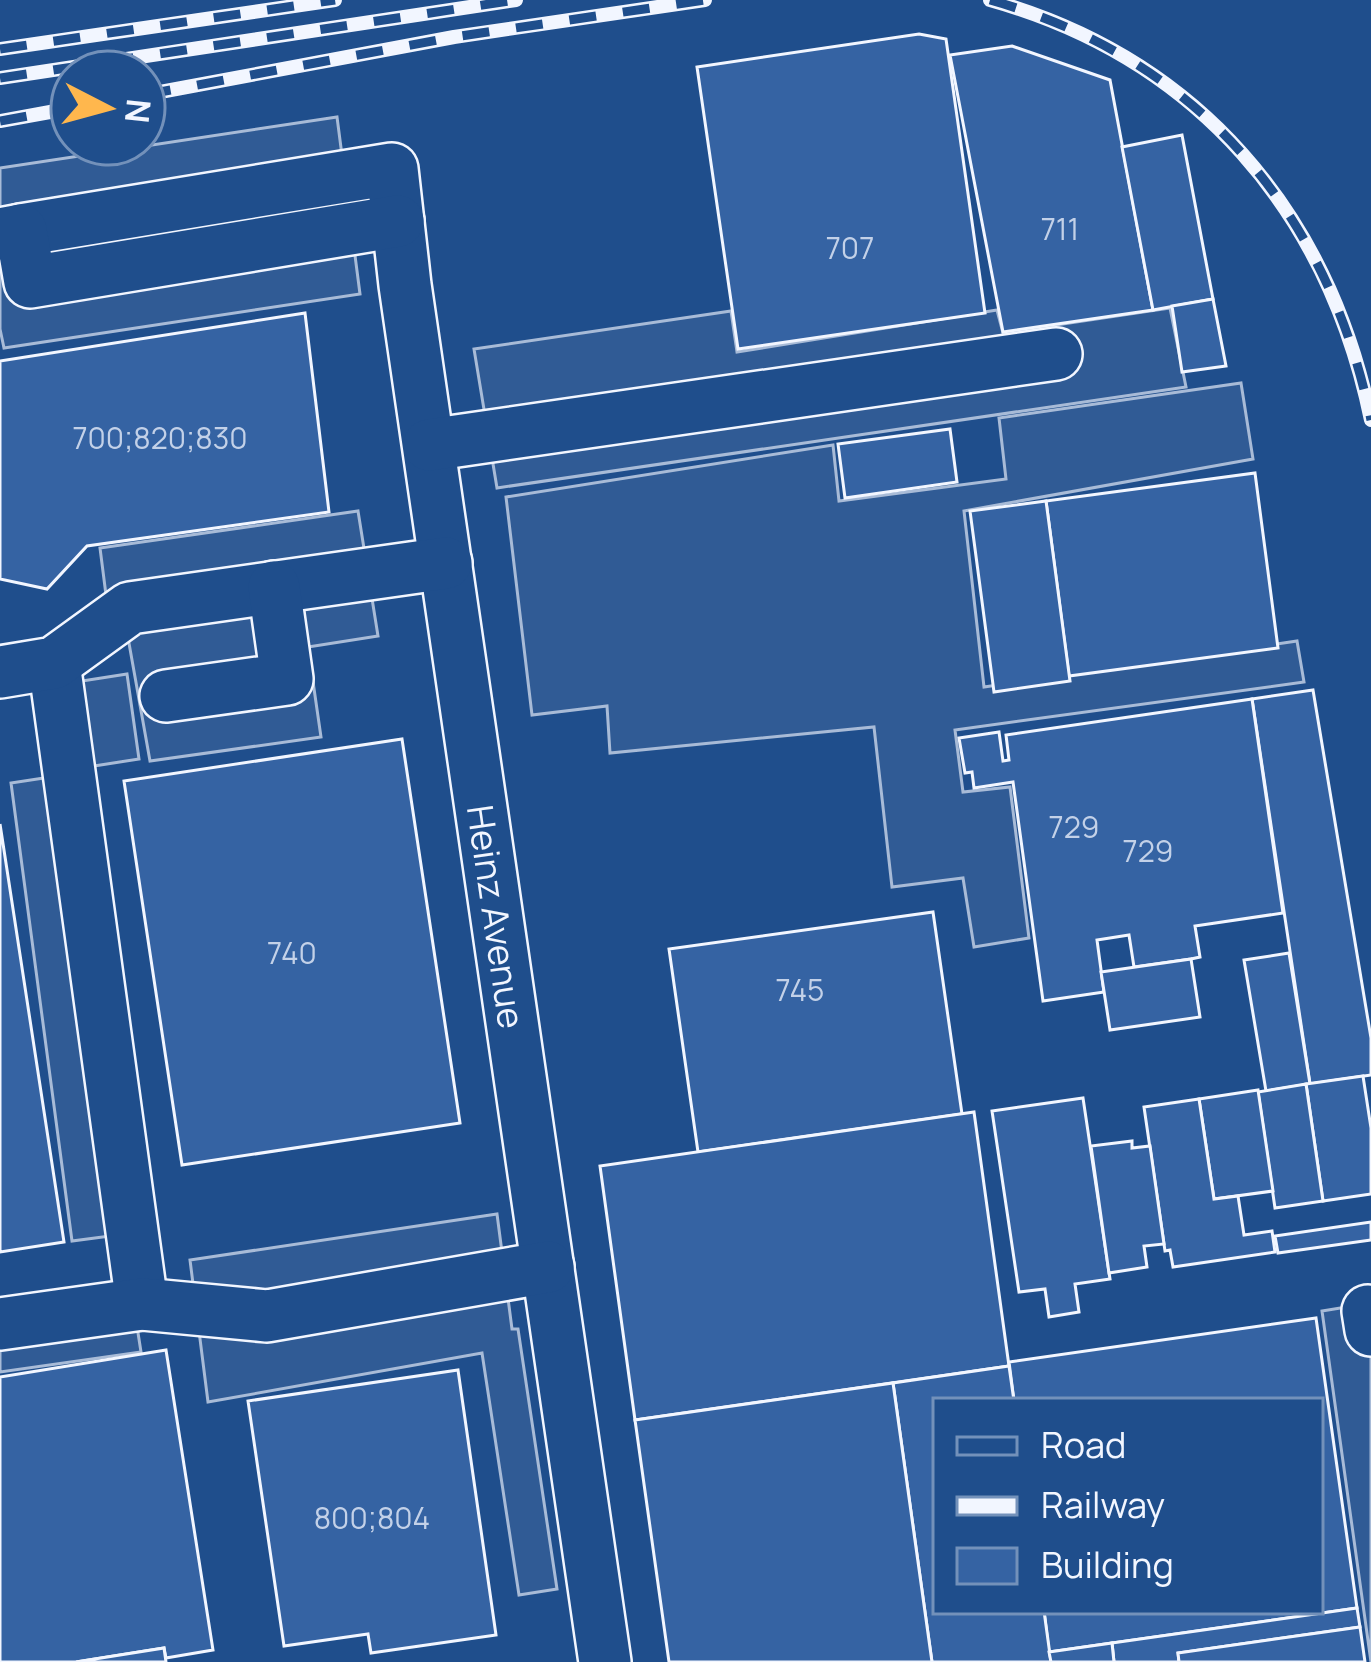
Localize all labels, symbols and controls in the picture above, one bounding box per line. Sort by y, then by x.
north arrow [48,48,168,168]
text: N [115,97,162,125]
house number: 711 [1041,208,1079,249]
house number: 707 [826,227,874,268]
house number: 700;820;830 [72,417,248,458]
street label: Heinz Avenue [456,802,537,1032]
house number: 729 [1049,806,1099,847]
house number: 729 [1123,830,1173,871]
house number: 740 [267,932,317,973]
house number: 745 [776,969,824,1010]
legend [933,1398,1323,1614]
text: Road [1041,1420,1126,1469]
text: Railway [1041,1480,1165,1529]
house number: 800;804 [314,1497,430,1538]
text: Building [1041,1540,1174,1589]

